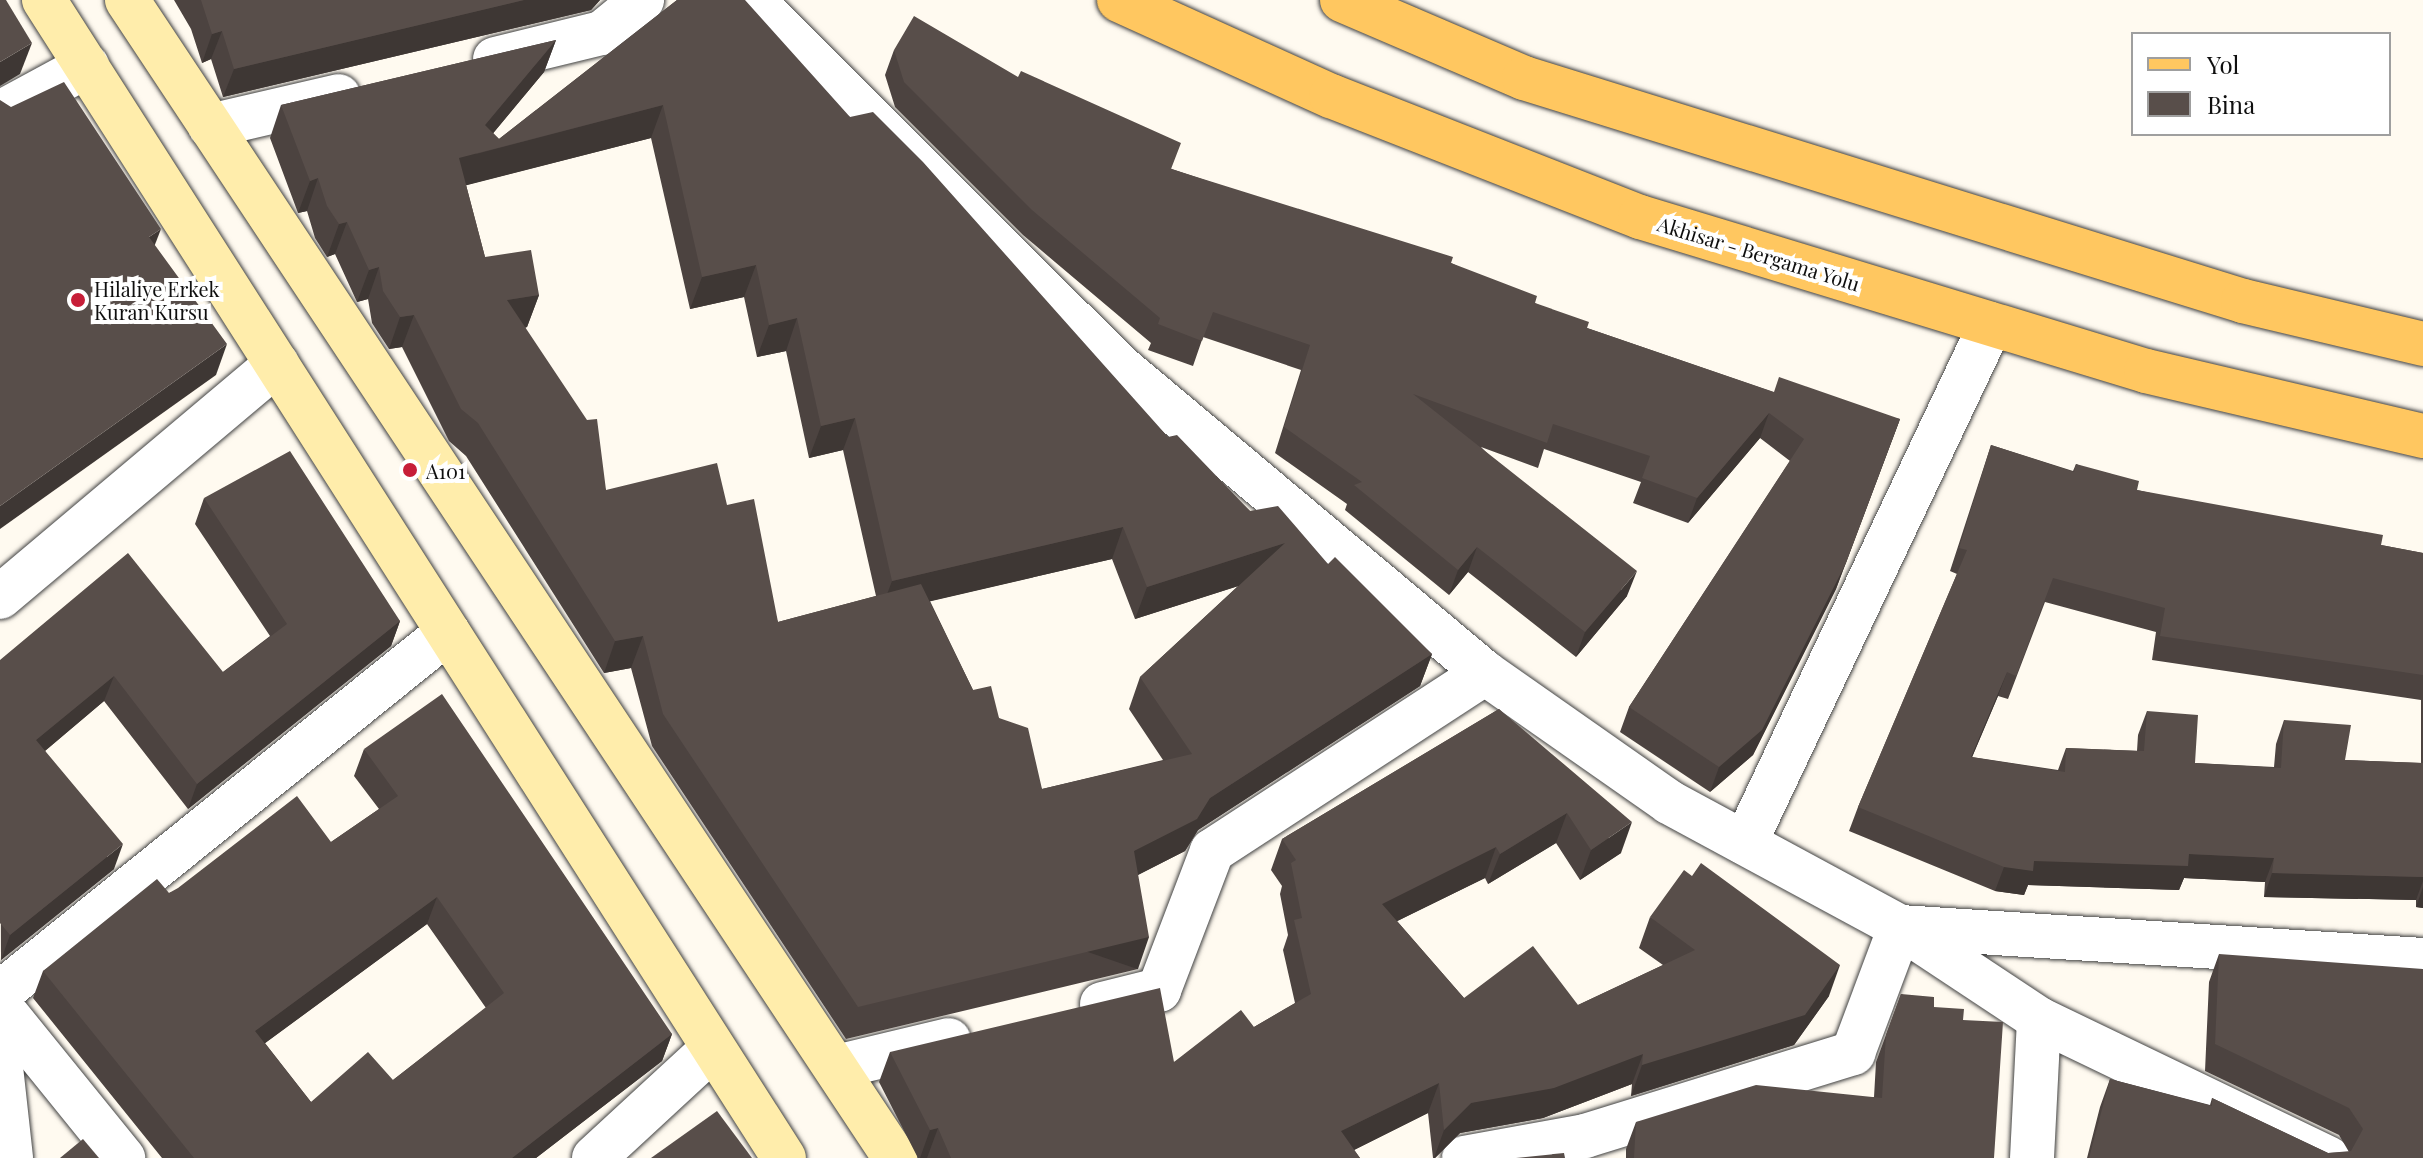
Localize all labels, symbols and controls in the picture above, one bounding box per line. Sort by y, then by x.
legend [2131,32,2391,136]
text: Yol [2207,48,2239,80]
text: Bina [2207,88,2255,120]
street label: Akhisar - Bergama Yolu [1654,211,1864,295]
place label: Hilaliye Erkek Kuran Kursu [94,276,219,323]
marker: Hilaliye Erkek Kuran Kursu [69,291,87,309]
place label: A101 [426,458,465,482]
marker: A101 [401,461,419,479]

